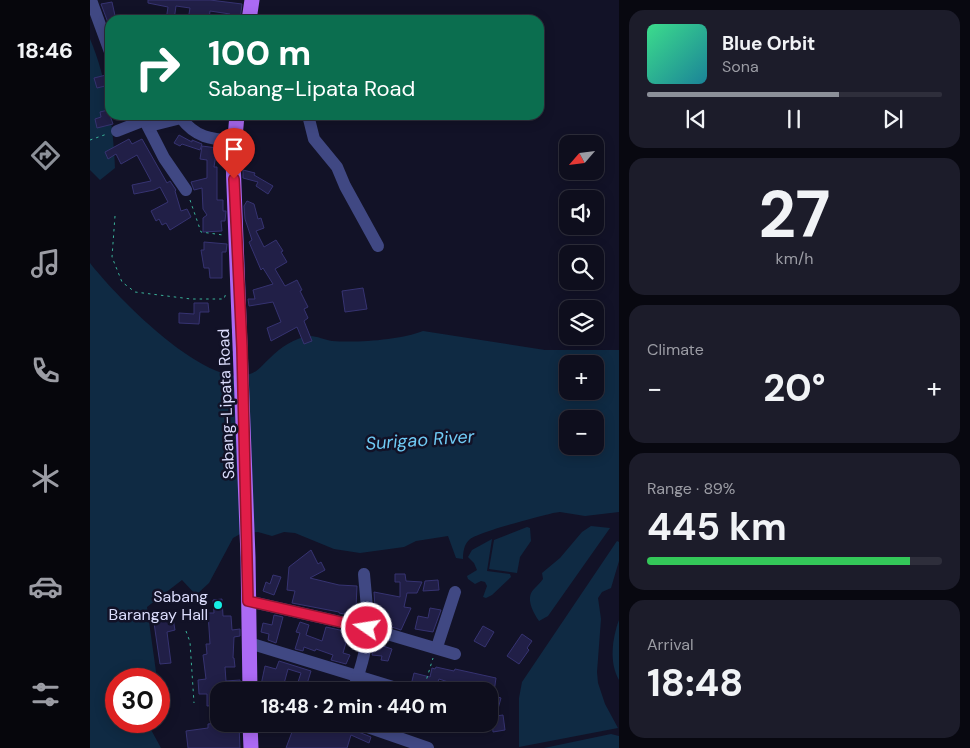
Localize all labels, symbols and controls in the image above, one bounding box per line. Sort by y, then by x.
text: 100 m [208,30,311,76]
text: Blue Orbit [722,31,815,56]
icon: right [125,35,190,100]
text: 18:46 [17,36,73,65]
text: Sona [722,56,759,77]
text: Sabang-Lipata Road [208,74,415,103]
icon: previous [682,105,710,133]
icon: pause [780,105,808,133]
icon: next [879,105,907,133]
pin [213,128,255,179]
icon: arrive [220,135,248,163]
north arrow [559,135,604,180]
map controls [559,135,604,455]
icon: directions [28,138,63,173]
text: 27 [759,173,830,257]
button: sound [559,190,604,235]
button: search [559,245,604,290]
icon: music [28,246,63,281]
text: km/h [776,248,813,269]
button: layers [559,300,604,345]
street label: Sabang-Lipata Road [213,328,239,480]
text: Climate [647,339,704,360]
icon: phone [28,353,63,388]
button: + [559,355,604,400]
text: 20° [763,363,826,413]
text: − [647,370,662,407]
text: + [927,370,942,407]
button: − [559,410,604,455]
water label: Surigao River [365,424,477,456]
icon: climate [28,461,63,496]
text: Range · 89% [647,478,735,499]
text: 445 km [647,502,787,552]
icon: car [28,569,63,604]
place label: Sabang Barangay Hall [109,586,208,625]
marker: Sabang Barangay Hall [212,599,224,611]
position arrow [340,601,392,653]
text: Arrival [647,634,694,655]
text: 18:48 [647,658,743,708]
speed limit sign: 30 [105,668,170,733]
icon: filters [28,677,63,712]
text: 18:48 · 2 min · 440 m [261,694,447,719]

